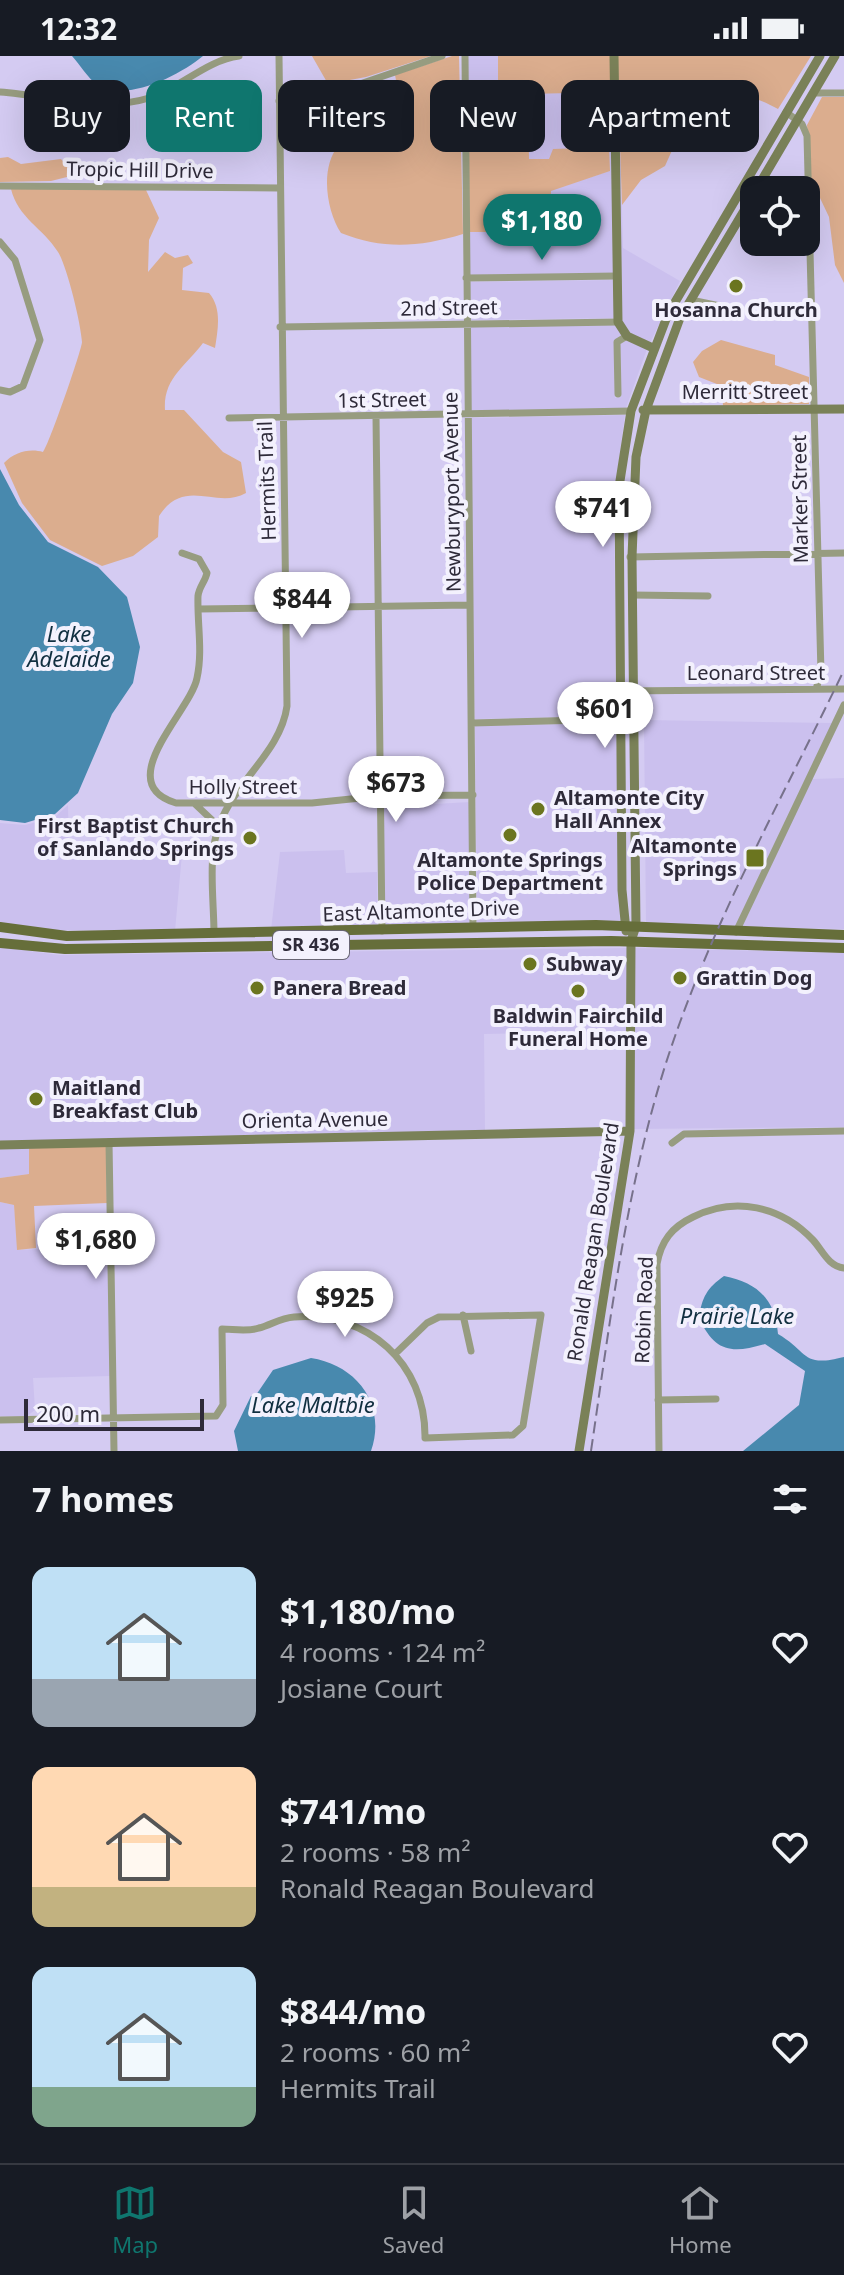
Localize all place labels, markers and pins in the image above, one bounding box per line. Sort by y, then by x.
pin: $1,180 [477,194,607,262]
marker: Hosanna Church [727,277,745,295]
place label: Hosanna Church [654,296,818,323]
pin: $741 [556,481,650,549]
pin: $844 [255,572,349,640]
pin: $601 [558,682,652,750]
pin: $673 [349,756,443,824]
place label: Altamonte City Hall Annex [554,784,705,834]
marker: Altamonte City Hall Annex [529,800,547,818]
place label: First Baptist Church of Sanlando Springs [37,812,234,862]
marker: Altamonte Springs Police Department [501,826,519,844]
marker: First Baptist Church of Sanlando Springs [241,829,259,847]
place label: Altamonte Springs [631,832,737,882]
place label: Altamonte Springs Police Department [417,846,603,896]
marker: Altamonte Springs [744,847,766,869]
place label: Subway [546,950,623,977]
marker: Subway [521,955,539,973]
place label: Grattin Dog [696,964,812,991]
marker: Grattin Dog [671,969,689,987]
place label: Panera Bread [273,974,406,1001]
marker: Panera Bread [248,979,266,997]
marker: Baldwin Fairchild Funeral Home [569,982,587,1000]
place label: Baldwin Fairchild Funeral Home [493,1002,663,1052]
place label: Maitland Breakfast Club [52,1074,198,1124]
marker: Maitland Breakfast Club [27,1090,45,1108]
pin: $1,680 [31,1213,161,1281]
pin: $925 [298,1271,392,1339]

